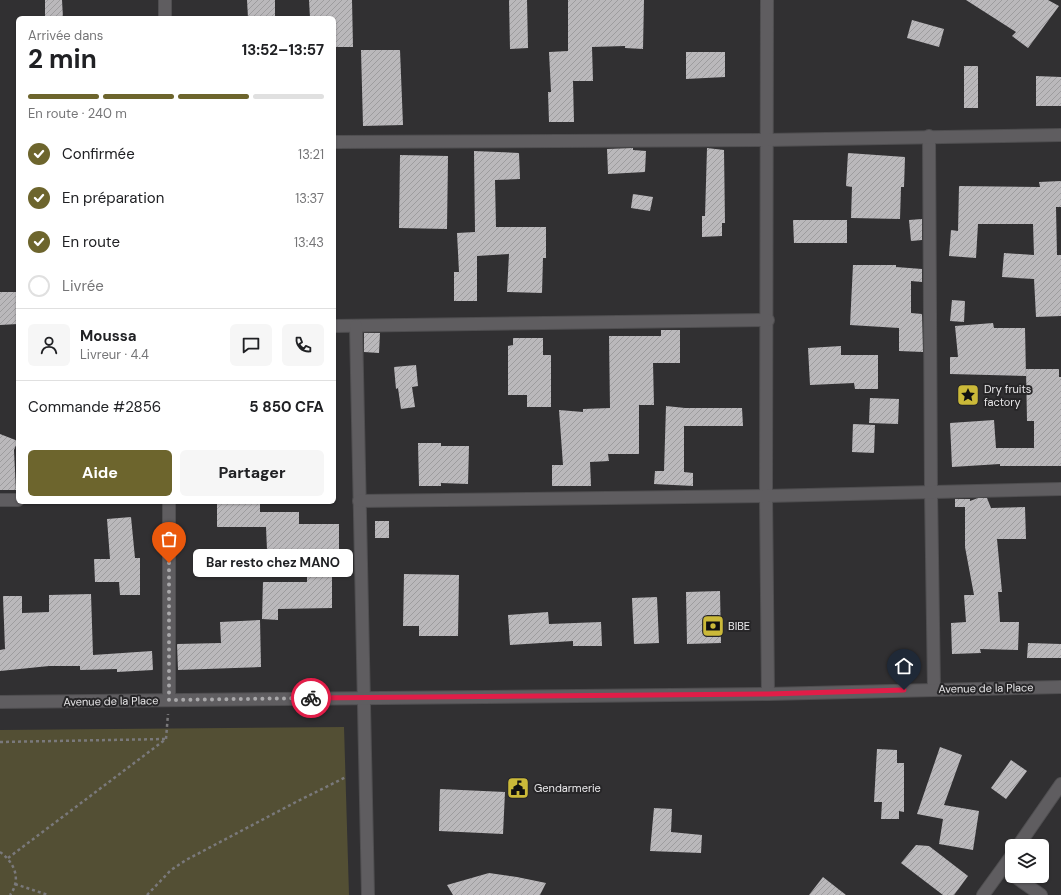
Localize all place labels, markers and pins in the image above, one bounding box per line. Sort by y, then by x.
place icon: Dry fruits factory [955,382,981,408]
place label: Dry fruits factory [984,382,1031,409]
pin [152,522,186,563]
callout: Bar resto chez MANO [193,549,353,577]
bank icon: BIBE [700,613,726,639]
place label: BIBE [728,619,750,633]
pin [887,649,921,690]
public building icon: Gendarmerie [505,775,531,801]
place label: Gendarmerie [534,781,601,795]

